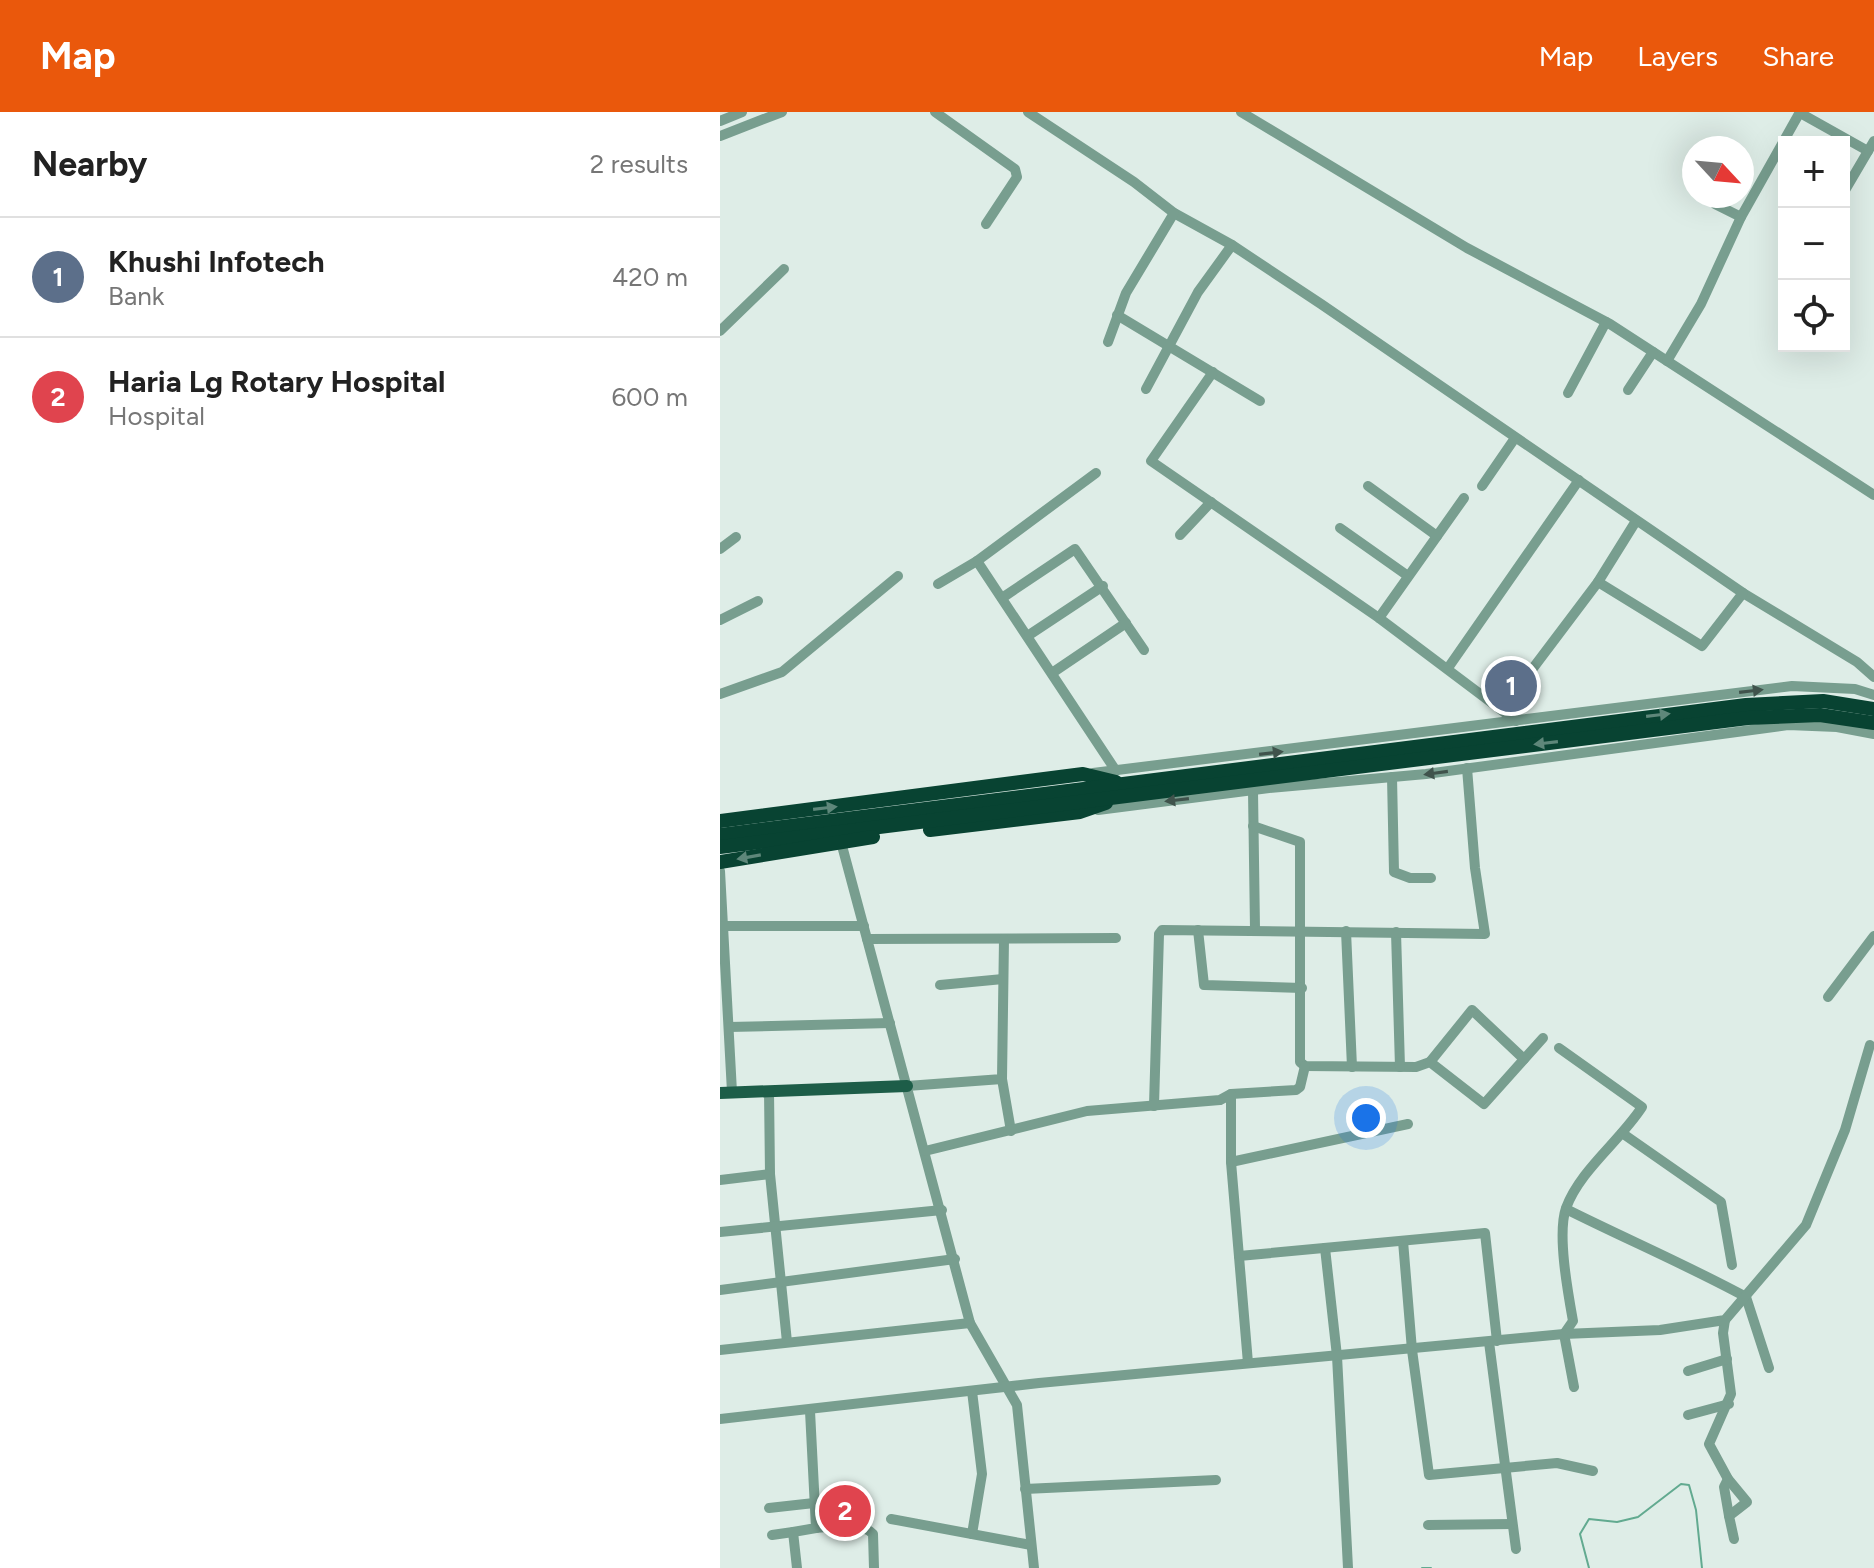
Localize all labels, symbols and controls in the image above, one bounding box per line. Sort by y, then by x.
text: Map [40,33,116,79]
text: Map [1539,39,1593,73]
text: Layers [1637,39,1718,73]
text: Share [1762,39,1834,73]
north arrow [1682,136,1754,208]
map controls [1778,136,1850,352]
button: + [1778,136,1850,208]
text: Nearby [32,144,147,185]
text: 2 results [590,148,688,180]
button: − [1778,208,1850,280]
text: Khushi Infotech [108,243,325,280]
text: 1 [53,261,63,293]
text: 420 m [612,261,688,293]
text: Bank [108,280,164,312]
button: locate [1778,280,1850,352]
text: Haria Lg Rotary Hospital [108,363,445,400]
text: 2 [50,381,66,413]
text: 600 m [611,381,688,413]
text: Hospital [108,400,205,432]
pin: 1 [1485,656,1537,716]
one-way arrow [1739,685,1764,698]
one-way arrow [1646,709,1671,722]
one-way arrow [1533,737,1558,750]
one-way arrow [1259,746,1284,759]
one-way arrow [1423,767,1448,780]
one-way arrow [1165,794,1190,807]
one-way arrow [813,801,838,814]
one-way arrow [737,852,762,864]
your location [1346,1098,1386,1138]
pin: 2 [819,1481,871,1541]

